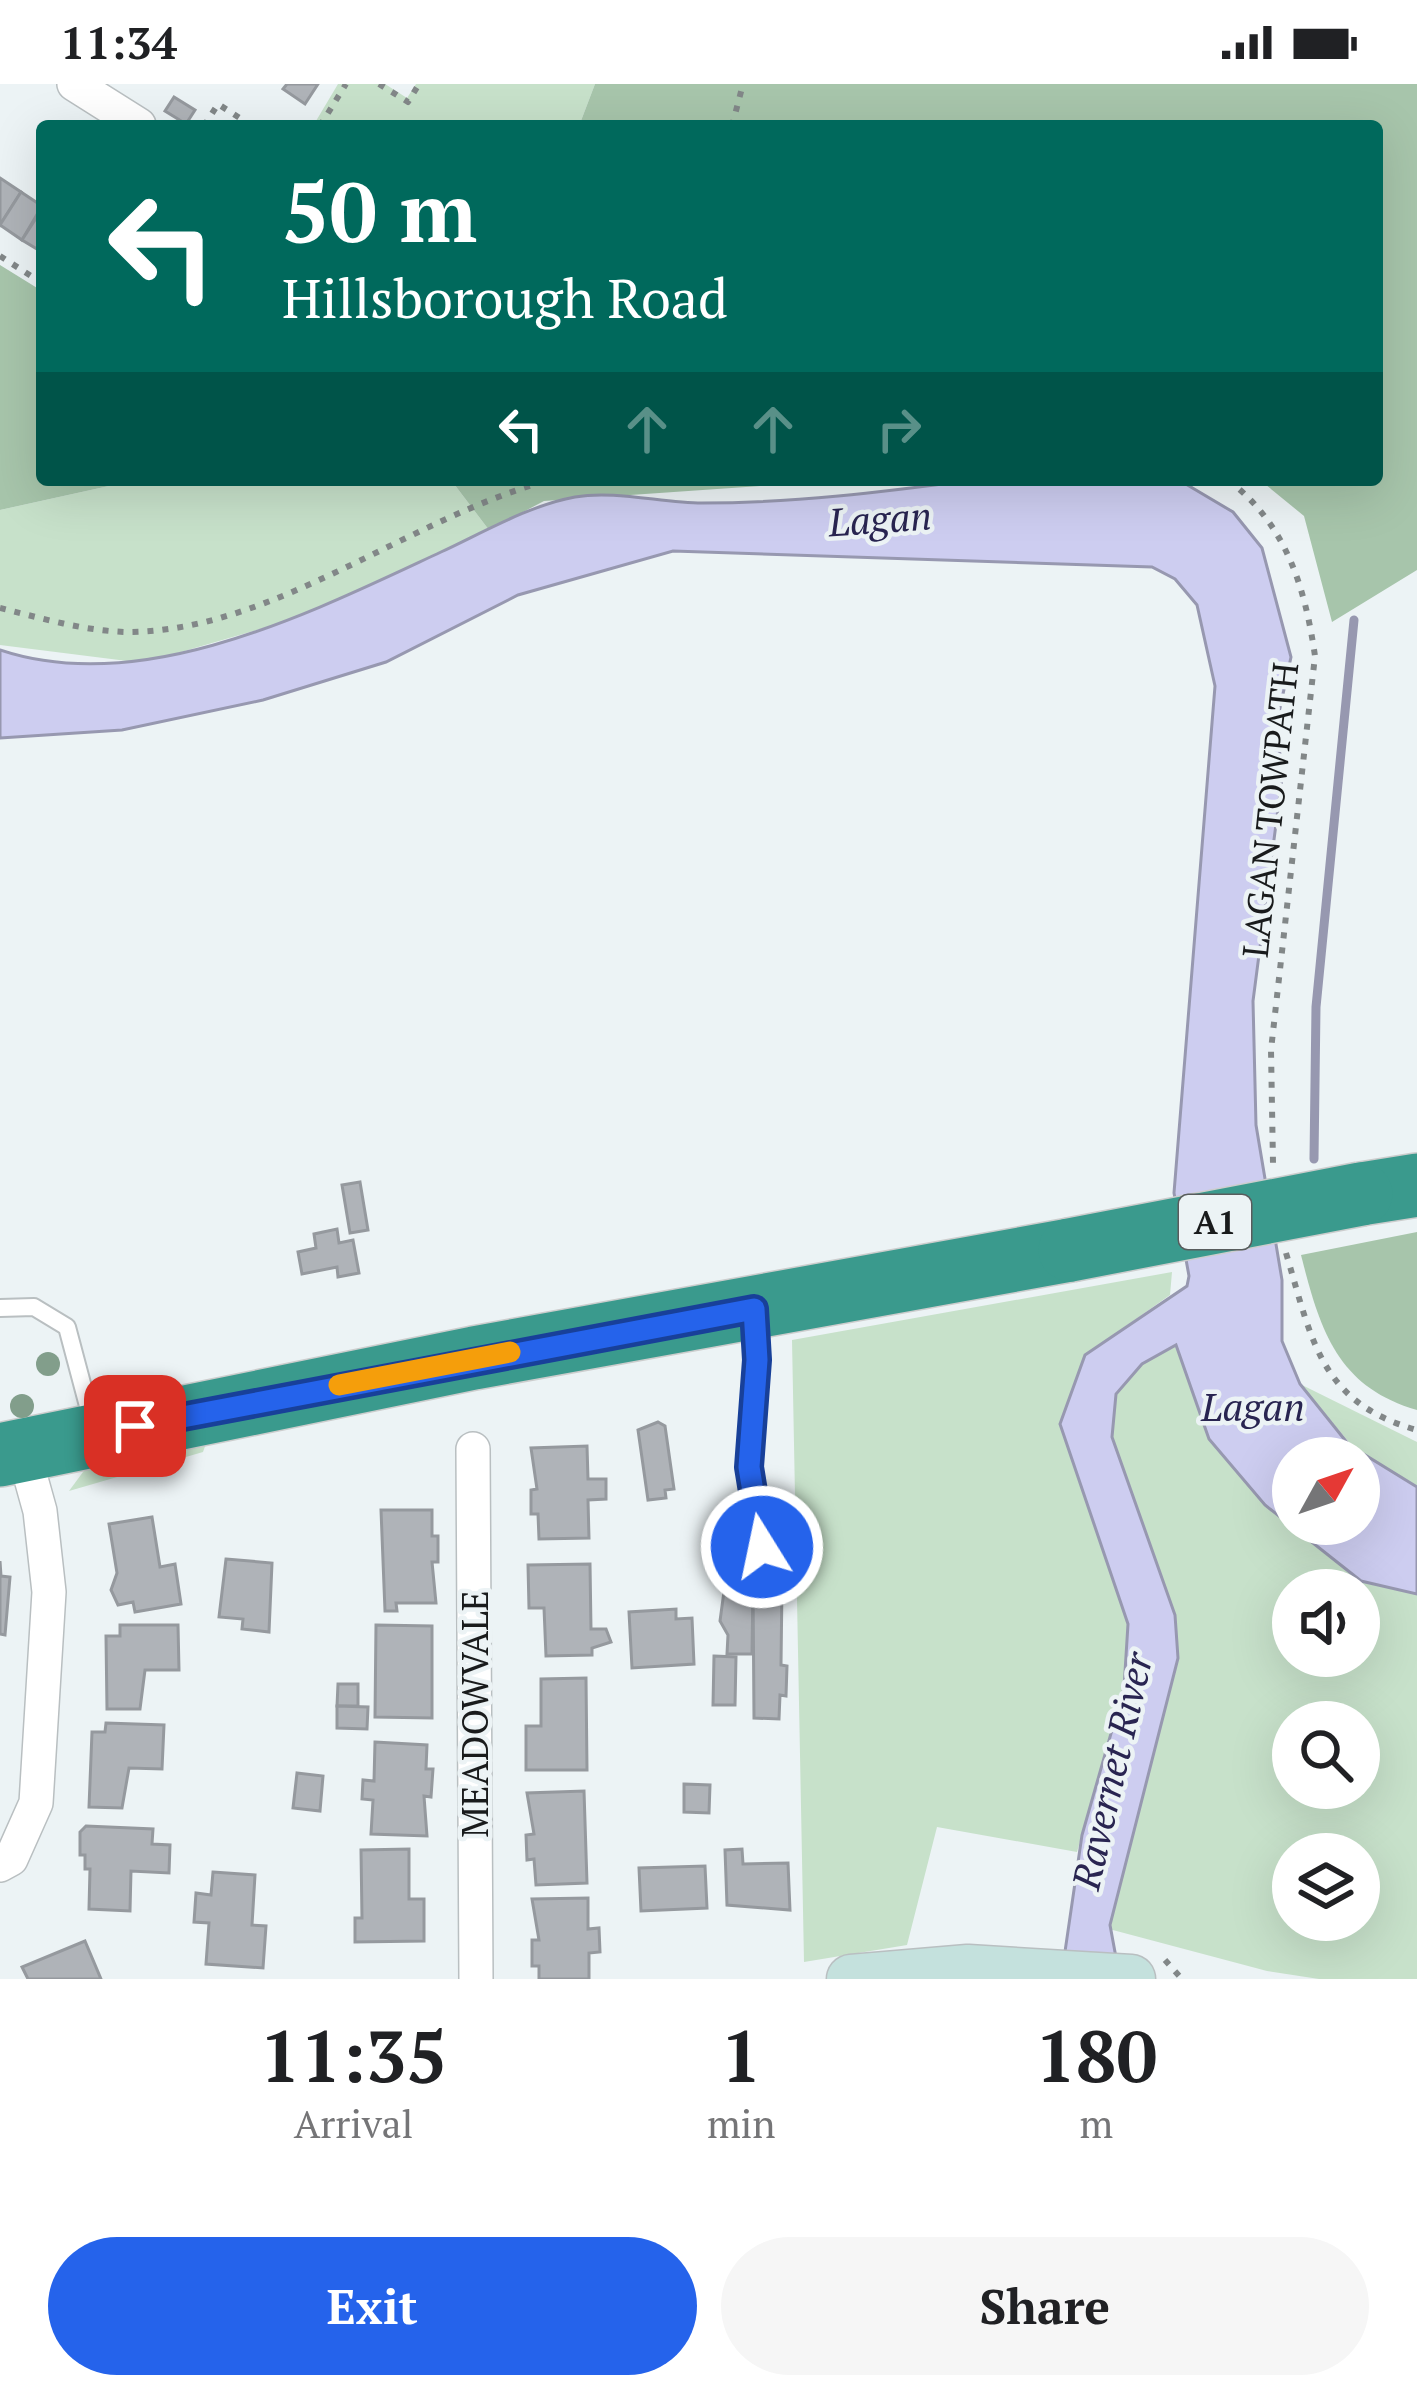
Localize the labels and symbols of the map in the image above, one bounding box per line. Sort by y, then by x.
water label: Lagan [826,488,933,548]
street label: LAGAN TOWPATH [1231,660,1308,960]
road number: A1 [1179,1195,1251,1249]
pin [84,1375,186,1477]
water label: Lagan [1200,1380,1305,1432]
north arrow [1272,1437,1380,1545]
position arrow [699,1484,825,1610]
street label: MEADOWVALE [451,1590,498,1838]
water label: Ravernet River [1058,1645,1164,1895]

